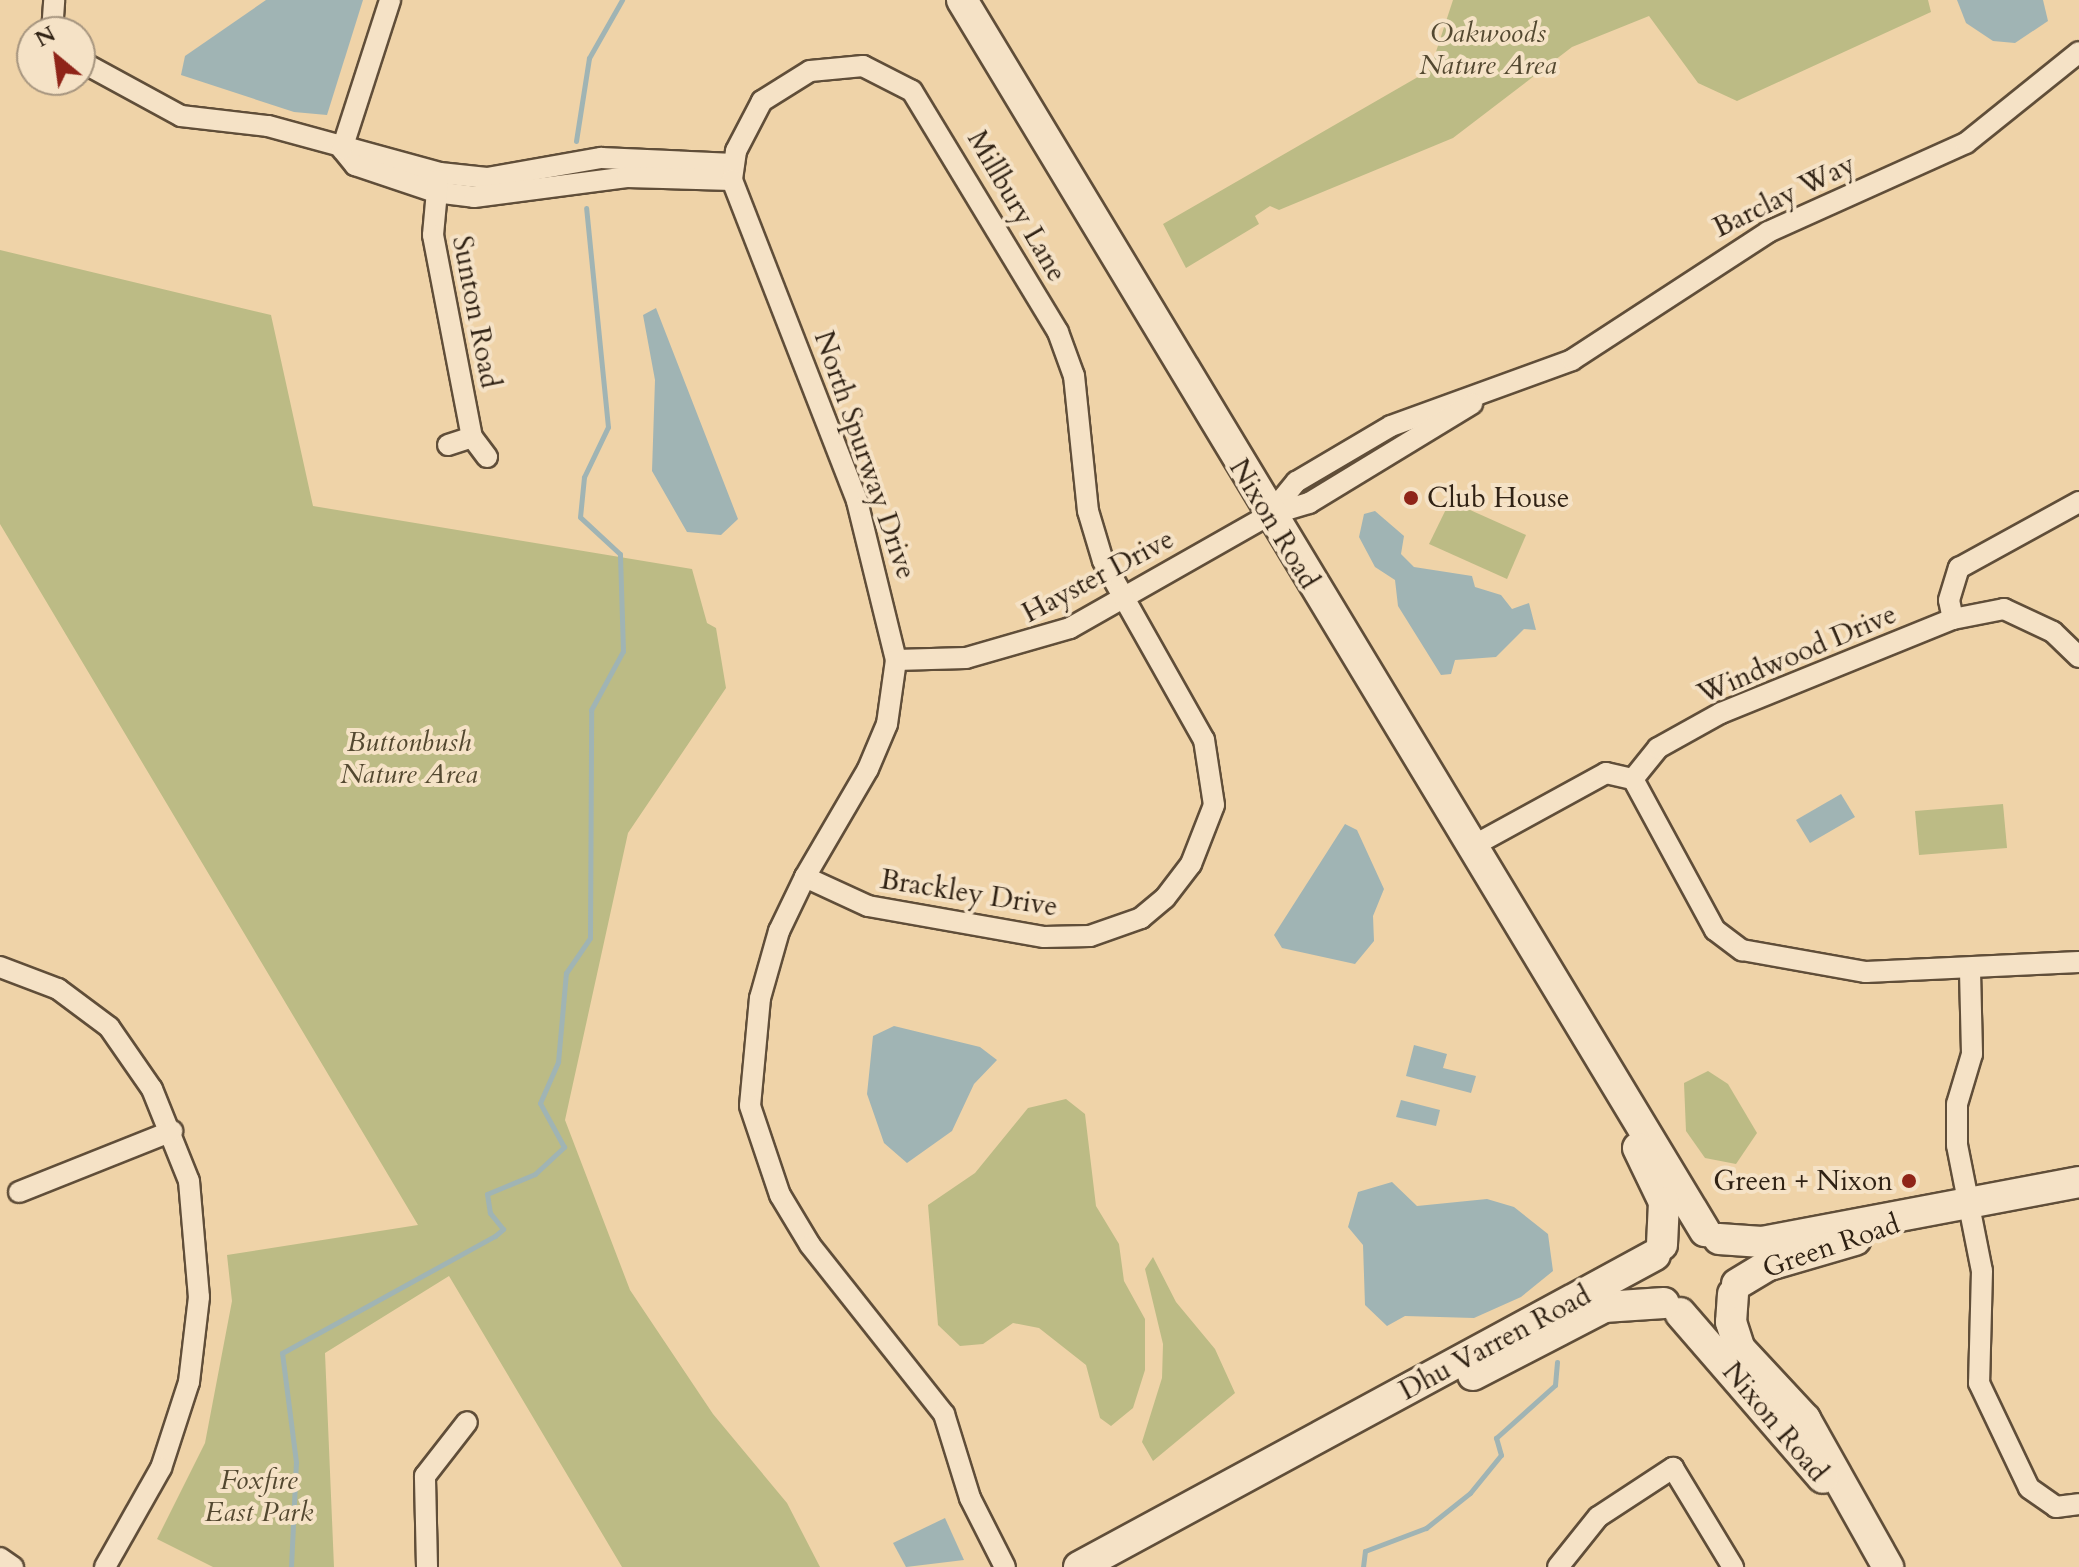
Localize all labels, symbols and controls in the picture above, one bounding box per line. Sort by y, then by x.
north arrow [16,16,96,96]
park label: Oakwoods Nature Area [1419,16,1557,82]
text: N [30,19,61,55]
street label: Millbury Lane [960,124,1074,288]
street label: Barclay Way [1708,147,1860,245]
street label: Sunton Road [445,233,507,391]
street label: North Spurway Drive [807,327,923,583]
street label: Nixon Road [1222,453,1326,595]
place label: Club House [1427,481,1569,515]
marker: Club House [1402,489,1420,507]
street label: Hayster Drive [1017,522,1179,630]
street label: Windwood Drive [1693,597,1901,711]
park label: Buttonbush Nature Area [340,725,478,791]
street label: Brackley Drive [878,862,1060,924]
place label: Green + Nixon [1713,1164,1893,1198]
marker: Green + Nixon [1900,1172,1918,1190]
street label: Green Road [1758,1207,1904,1285]
street label: Dhu Varren Road [1394,1278,1596,1408]
street label: Nixon Road [1715,1355,1835,1489]
park label: Foxfire East Park [205,1463,313,1529]

